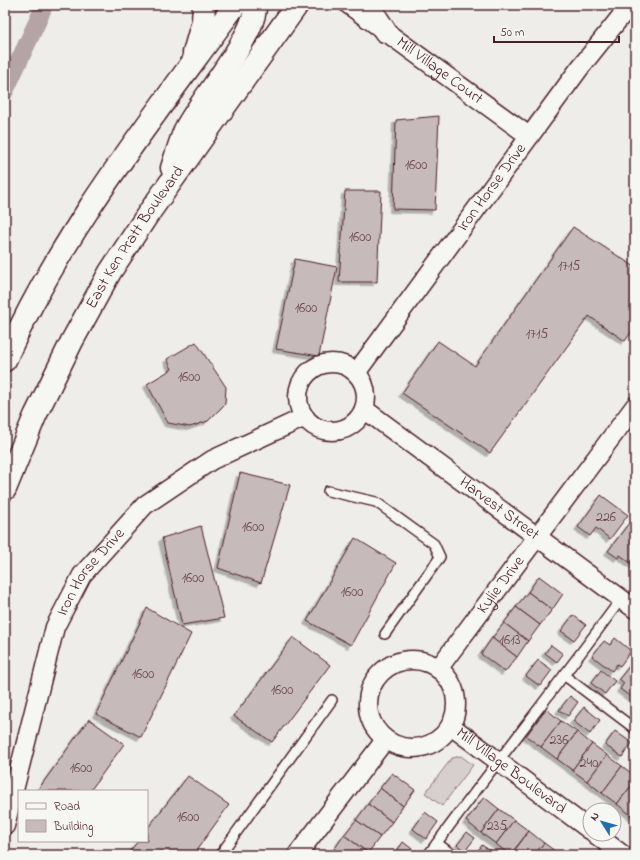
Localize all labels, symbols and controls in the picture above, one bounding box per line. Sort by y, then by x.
scale bar [494,18,619,44]
text: 50 m [500,24,524,42]
street label: Mill Village Court [391,31,488,111]
street label: Iron Horse Drive [452,138,533,237]
house number: 1600 [405,155,427,176]
street label: East Ken Pratt Boulevard [80,161,191,313]
house number: 1600 [349,227,371,248]
house number: 1715 [558,256,580,277]
house number: 1600 [295,298,317,319]
house number: 1715 [526,324,548,345]
house number: 1600 [178,367,200,388]
street label: Harvest Street [454,471,545,547]
house number: 226 [596,507,616,528]
house number: 1600 [242,517,264,538]
street label: Iron Horse Drive [51,522,131,620]
street label: Kylie Drive [471,550,531,619]
house number: 1600 [182,568,204,589]
house number: 1600 [341,582,363,603]
house number: 1613 [500,630,521,651]
house number: 1600 [132,664,154,685]
house number: 1600 [271,680,293,701]
street label: Mill Village Boulevard [451,722,571,820]
house number: 236 [550,730,568,751]
house number: 240 [580,753,598,774]
house number: 1600 [70,758,92,779]
legend [18,790,148,842]
text: Road [54,798,80,816]
north arrow [582,802,622,842]
house number: 1600 [177,807,199,828]
text: N [586,809,603,824]
house number: 235 [487,816,507,837]
text: Building [53,818,93,837]

